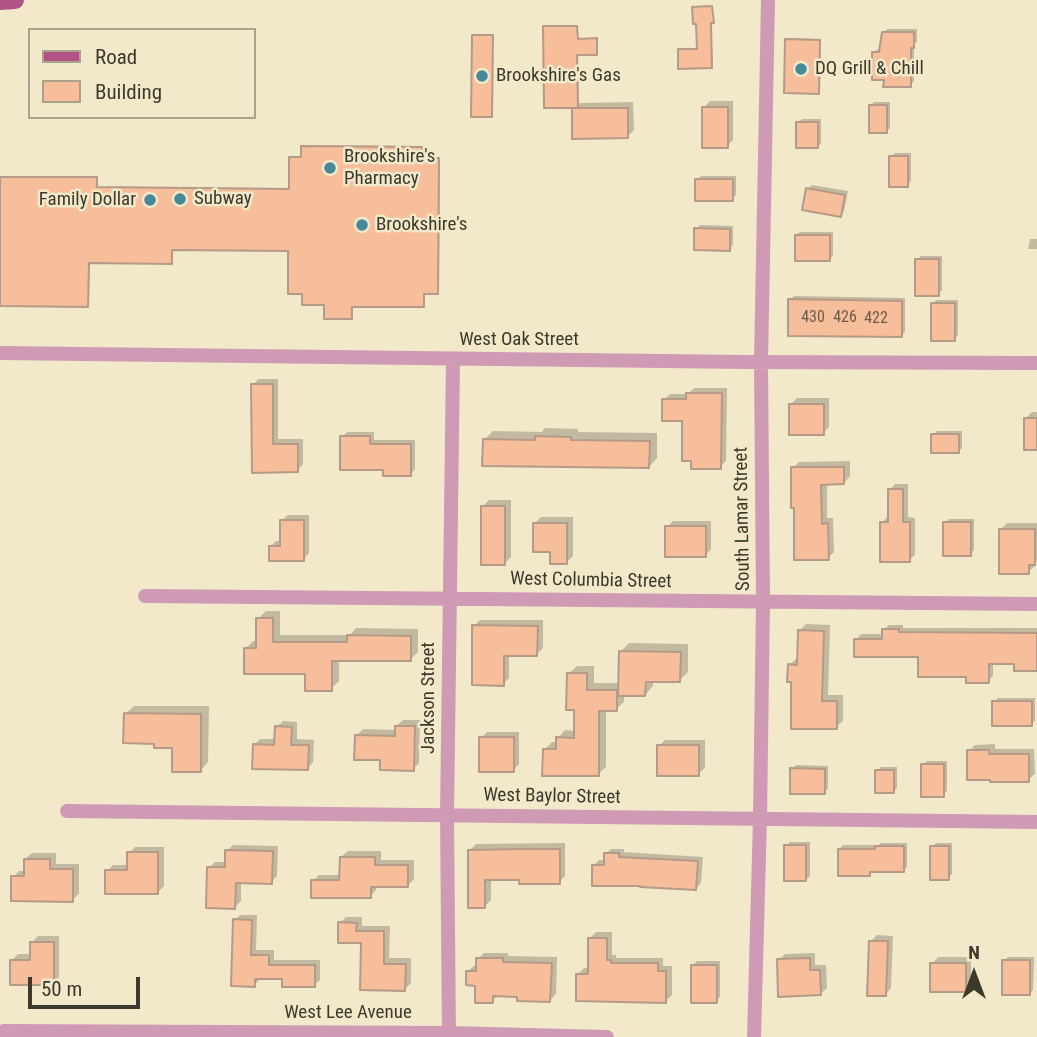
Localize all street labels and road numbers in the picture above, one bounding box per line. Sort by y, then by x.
street label: West Oak Street [459,329,579,351]
street label: South Lamar Street [730,447,756,591]
street label: West Columbia Street [510,568,672,594]
street label: Jackson Street [418,642,440,754]
street label: West Baylor Street [483,784,621,810]
street label: West Lee Avenue [284,1002,412,1024]

